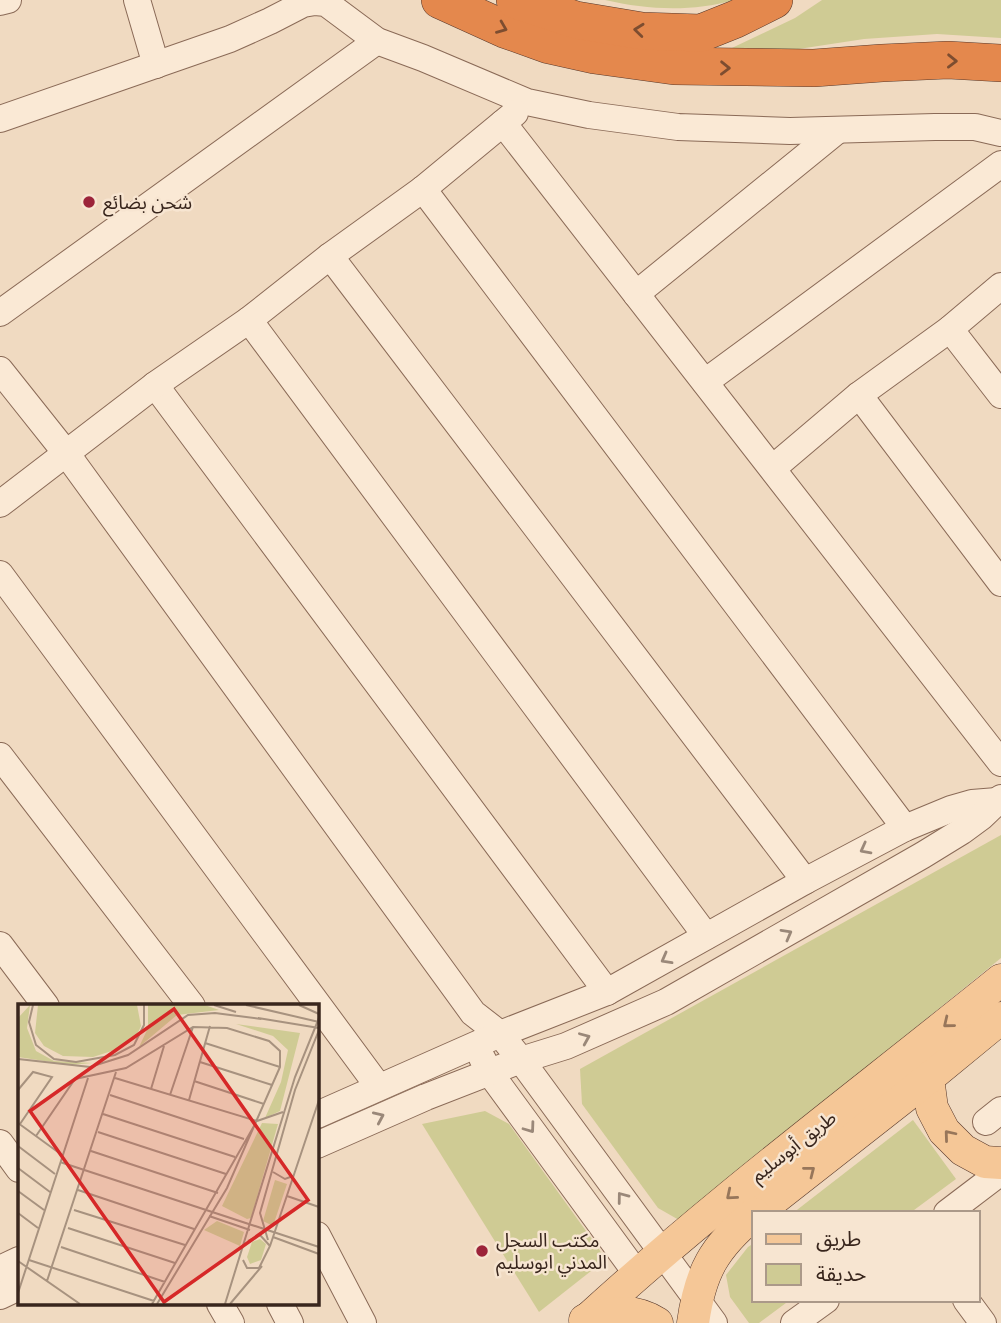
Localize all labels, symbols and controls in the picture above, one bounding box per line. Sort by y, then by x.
one-way arrow [495,19,507,33]
one-way arrow [633,23,645,38]
one-way arrow [947,53,958,69]
one-way arrow [719,60,730,75]
place label: شحن بضائع [103,189,192,217]
marker: شحن بضائع [81,194,97,210]
one-way arrow [860,841,872,854]
one-way arrow [780,929,793,942]
one-way arrow [660,951,673,964]
inset map [18,1004,318,1306]
one-way arrow [944,1015,957,1027]
one-way arrow [578,1032,591,1046]
street label: طريق أبوسليم [745,1104,843,1189]
one-way arrow [372,1111,384,1125]
one-way arrow [522,1120,535,1133]
one-way arrow [945,1130,957,1143]
one-way arrow [802,1166,815,1179]
one-way arrow [727,1187,740,1199]
one-way arrow [618,1192,631,1205]
legend [752,1211,980,1302]
text: طريق [816,1224,861,1253]
place label: مكتب السجل المدني ابوسليم [496,1227,607,1277]
marker: مكتب السجل المدني ابوسليم [474,1243,490,1259]
text: حديقة [816,1259,866,1288]

